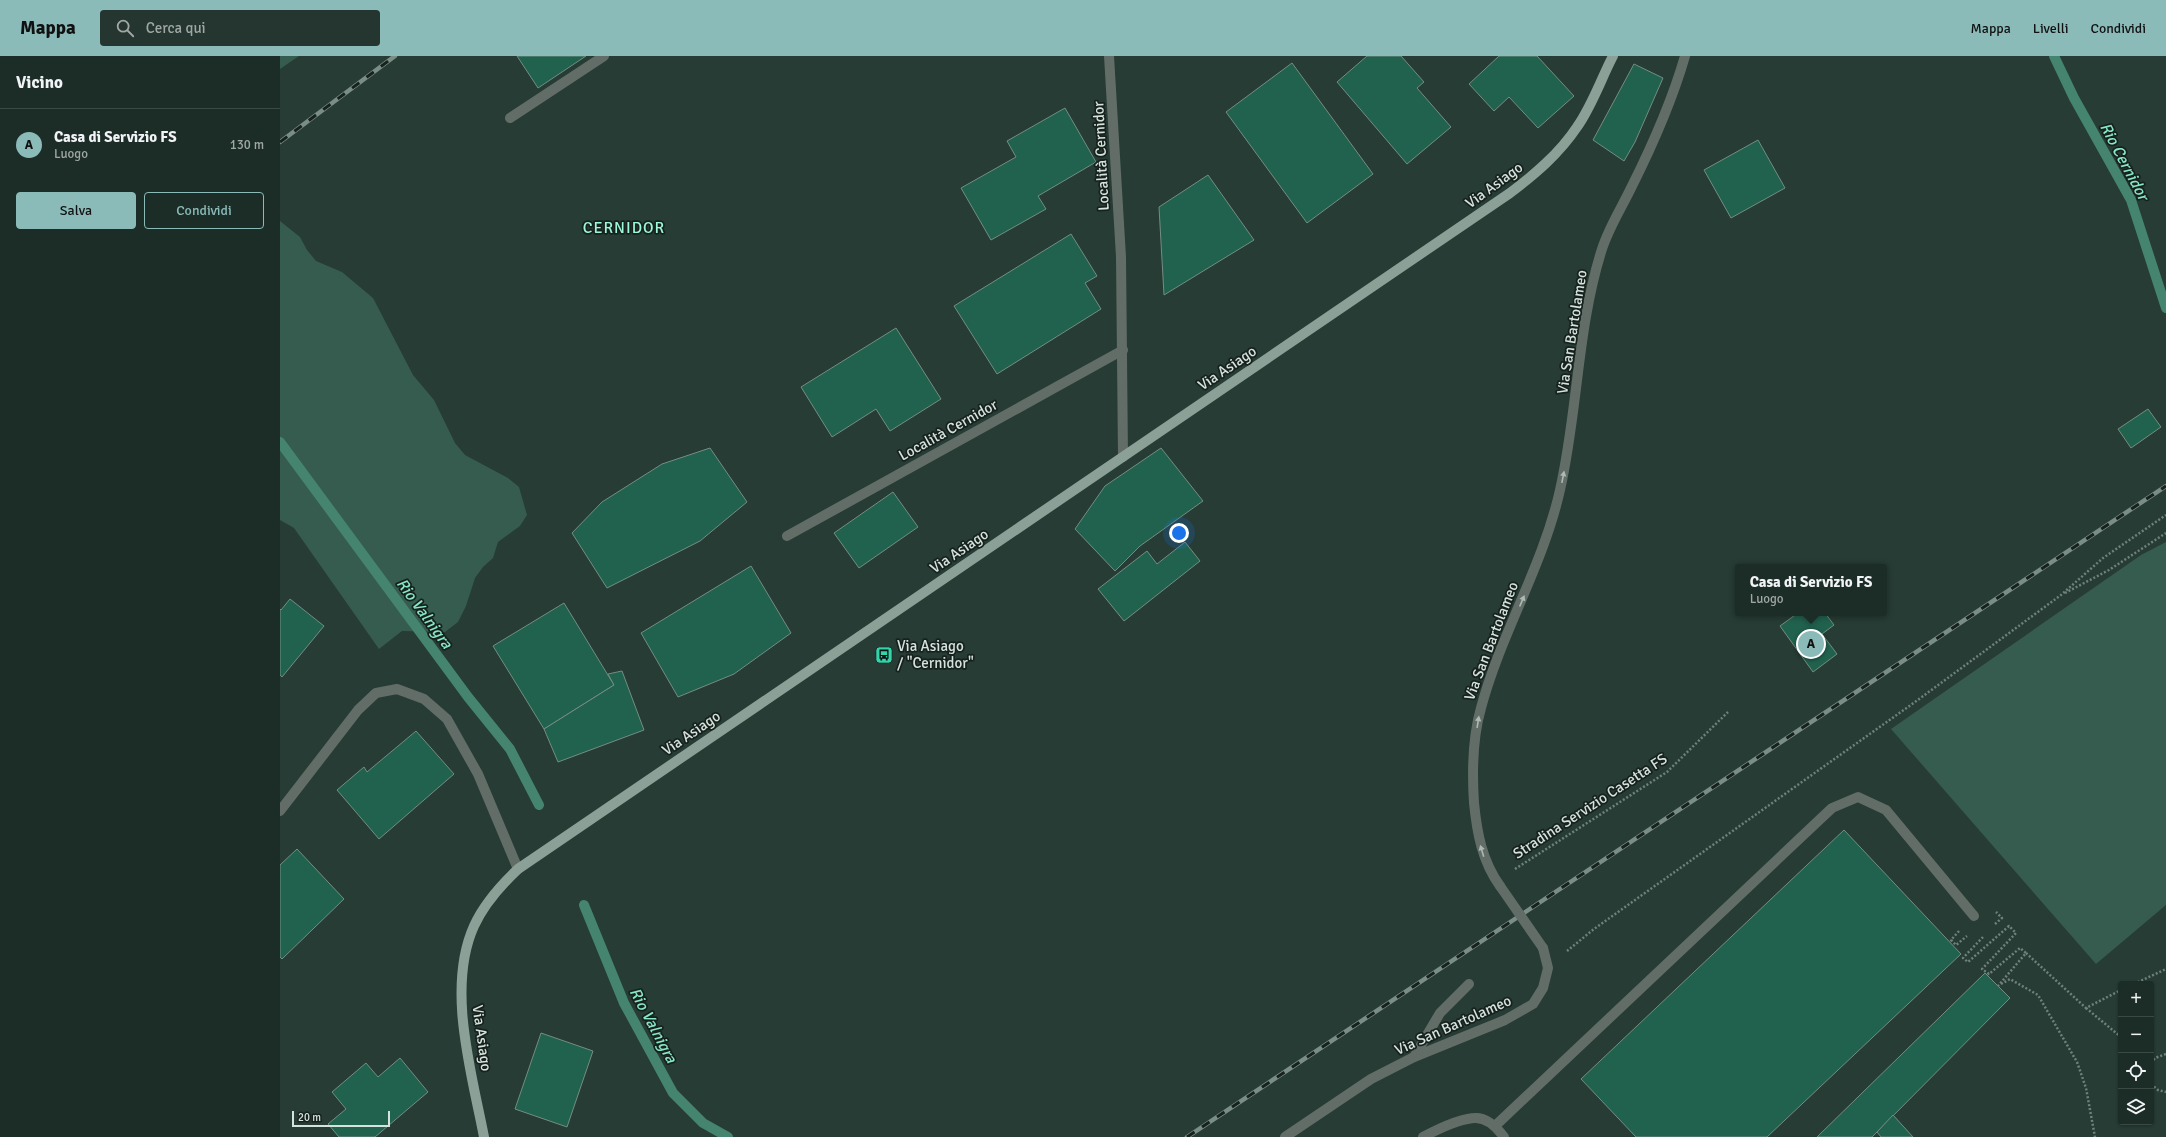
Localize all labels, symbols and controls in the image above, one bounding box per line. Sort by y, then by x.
search box [100,10,380,46]
text: Mappa [20,16,76,40]
icon: search [114,17,136,39]
text: Cerca qui [146,19,206,37]
text: Mappa [1971,20,2011,37]
text: Livelli [2033,20,2069,37]
text: Condividi [2091,20,2146,37]
text: Vicino [16,72,63,93]
street label: Località Cernidor [1089,100,1113,211]
water label: Rio Cernidor [2095,119,2154,206]
text: Casa di Servizio FS [54,128,177,146]
text: A [25,137,33,153]
text: 130 m [230,137,264,153]
text: Luogo [54,146,88,162]
street label: Via Asiago [1462,158,1526,212]
button: Salva [16,192,136,229]
button: Condividi [144,192,264,229]
district label: CERNIDOR [583,218,665,238]
street label: Via San Bartolameo [1553,268,1591,396]
street label: Via Asiago [1194,342,1260,394]
street label: Località Cernidor [896,395,1001,465]
one-way arrow [1560,471,1566,484]
your location [1169,523,1189,543]
street label: Via Asiago [926,525,992,577]
popup [1735,564,1887,616]
text: Casa di Servizio FS [1750,573,1872,591]
water label: Rio Valnigra [392,574,457,654]
street label: Via San Bartolameo [1460,579,1522,703]
text: Luogo [1750,591,1784,607]
one-way arrow [1520,594,1526,606]
pin: A [1798,629,1824,659]
place label: Via Asiago / "Cernidor" [897,637,974,672]
bus stop icon: Via Asiago / "Cernidor" [874,645,894,665]
street label: Via Asiago [658,707,724,759]
one-way arrow [1475,716,1481,729]
street label: Stradina Servizio Casetta FS [1510,749,1670,863]
one-way arrow [1479,845,1485,857]
map controls [2118,981,2154,1125]
button: + [2118,981,2154,1017]
water label: Rio Valnigra [625,984,682,1067]
street label: Via San Bartolameo [1392,991,1514,1059]
street label: Via Asiago [468,1004,496,1072]
button: − [2118,1017,2154,1053]
button: locate [2118,1053,2154,1089]
button: layers [2118,1089,2154,1125]
scale bar [292,1109,390,1128]
text: 20 m [298,1111,321,1124]

